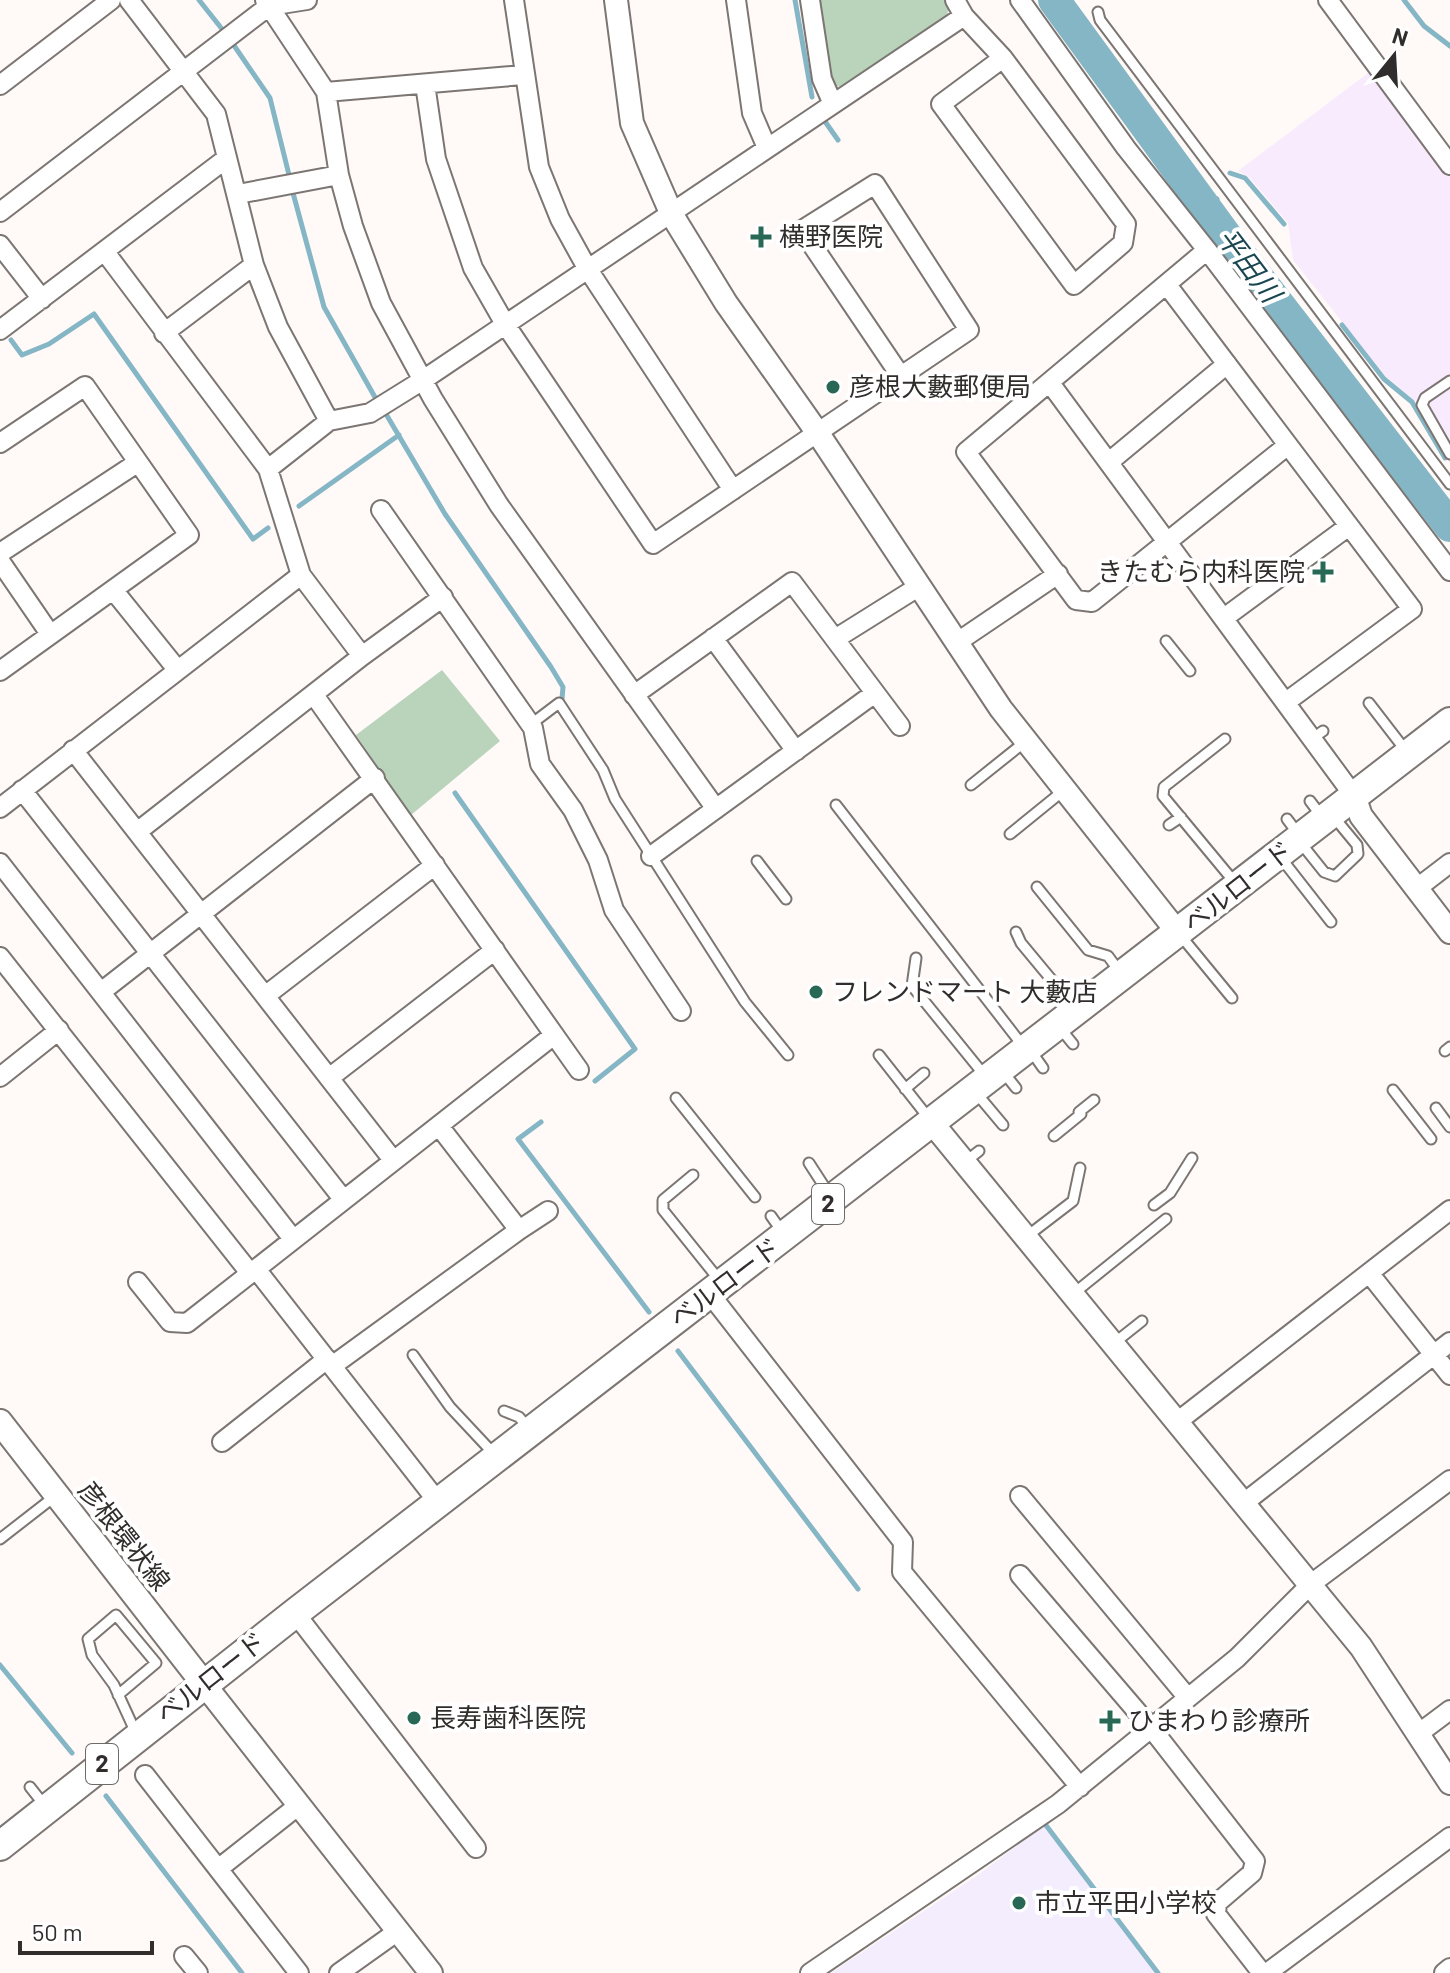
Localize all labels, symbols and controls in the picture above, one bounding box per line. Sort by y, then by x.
north arrow [1354,16,1434,96]
text: N [1390,21,1411,51]
place label: 横野医院 [779,220,883,251]
water label: 平田川 [1211,221,1290,311]
marker: 横野医院 [750,226,772,248]
place label: 彦根大藪郵便局 [849,370,1031,401]
marker: 彦根大藪郵便局 [824,378,842,396]
place label: きたむら内科医院 [1097,555,1305,586]
marker: きたむら内科医院 [1312,561,1334,583]
street label: ベルロード [1176,834,1298,938]
place label: フレンドマート 大藪店 [832,975,1097,1006]
marker: フレンドマート 大藪店 [807,983,825,1001]
road number: 2 [812,1184,844,1224]
street label: ベルロード [663,1230,785,1333]
street label: 彦根環状線 [73,1474,177,1596]
street label: ベルロード [149,1625,271,1729]
place label: 長寿歯科医院 [430,1701,586,1732]
place label: ひまわり診療所 [1128,1704,1310,1735]
marker: 長寿歯科医院 [405,1709,423,1727]
marker: ひまわり診療所 [1099,1710,1121,1732]
road number: 2 [86,1744,118,1784]
place label: 市立平田小学校 [1035,1886,1217,1917]
marker: 市立平田小学校 [1010,1894,1028,1912]
scale bar [20,1905,152,1955]
text: 50 m [32,1917,83,1946]

